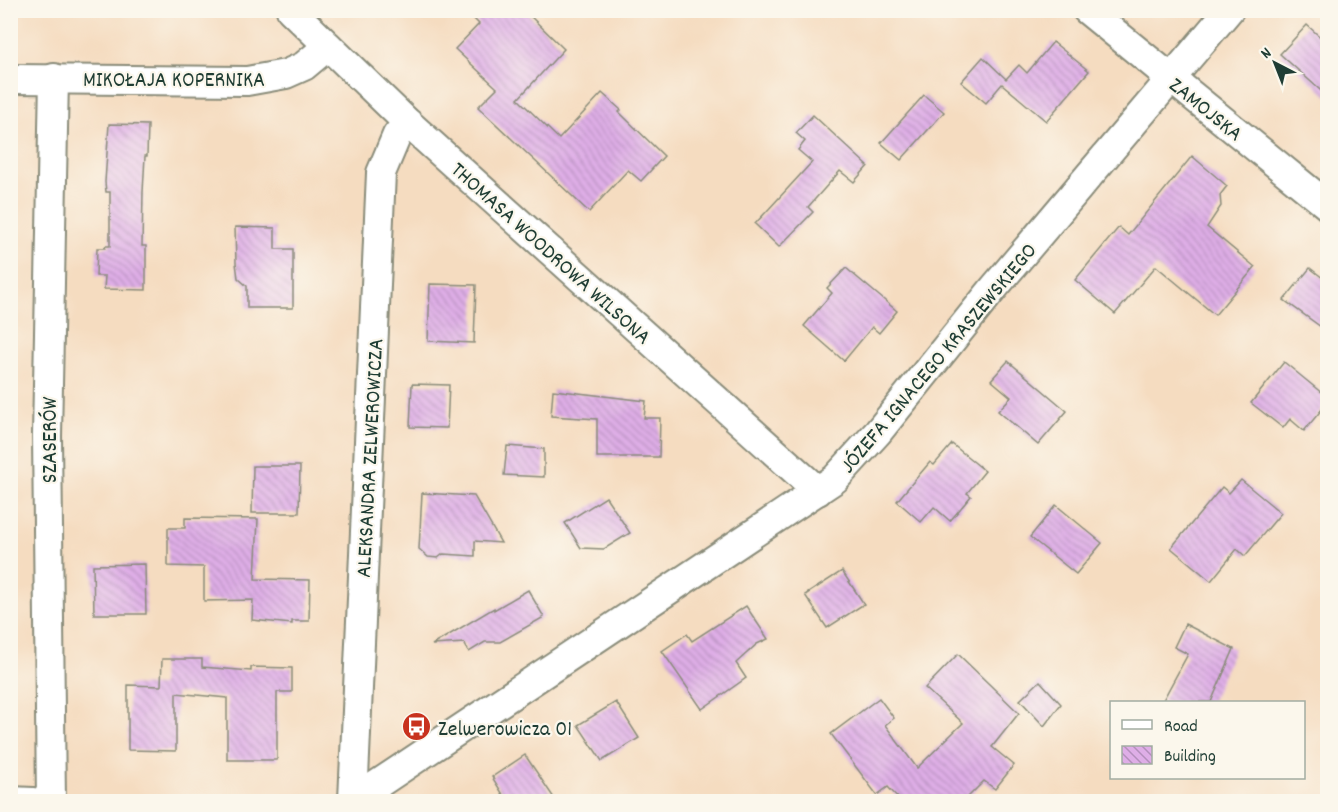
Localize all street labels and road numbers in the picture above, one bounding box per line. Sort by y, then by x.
street label: MIKOŁAJA KOPERNIKA [83,66,265,97]
street label: ZAMOJSKA [1161,71,1248,150]
street label: THOMASA WOODROWA WILSONA [443,156,657,353]
street label: JÓZEFA IGNACEGO KRASZEWSKIEGO [834,237,1045,481]
street label: ALEKSANDRA ZELWEROWICZA [350,338,393,579]
street label: SZASERÓW [36,396,67,483]

